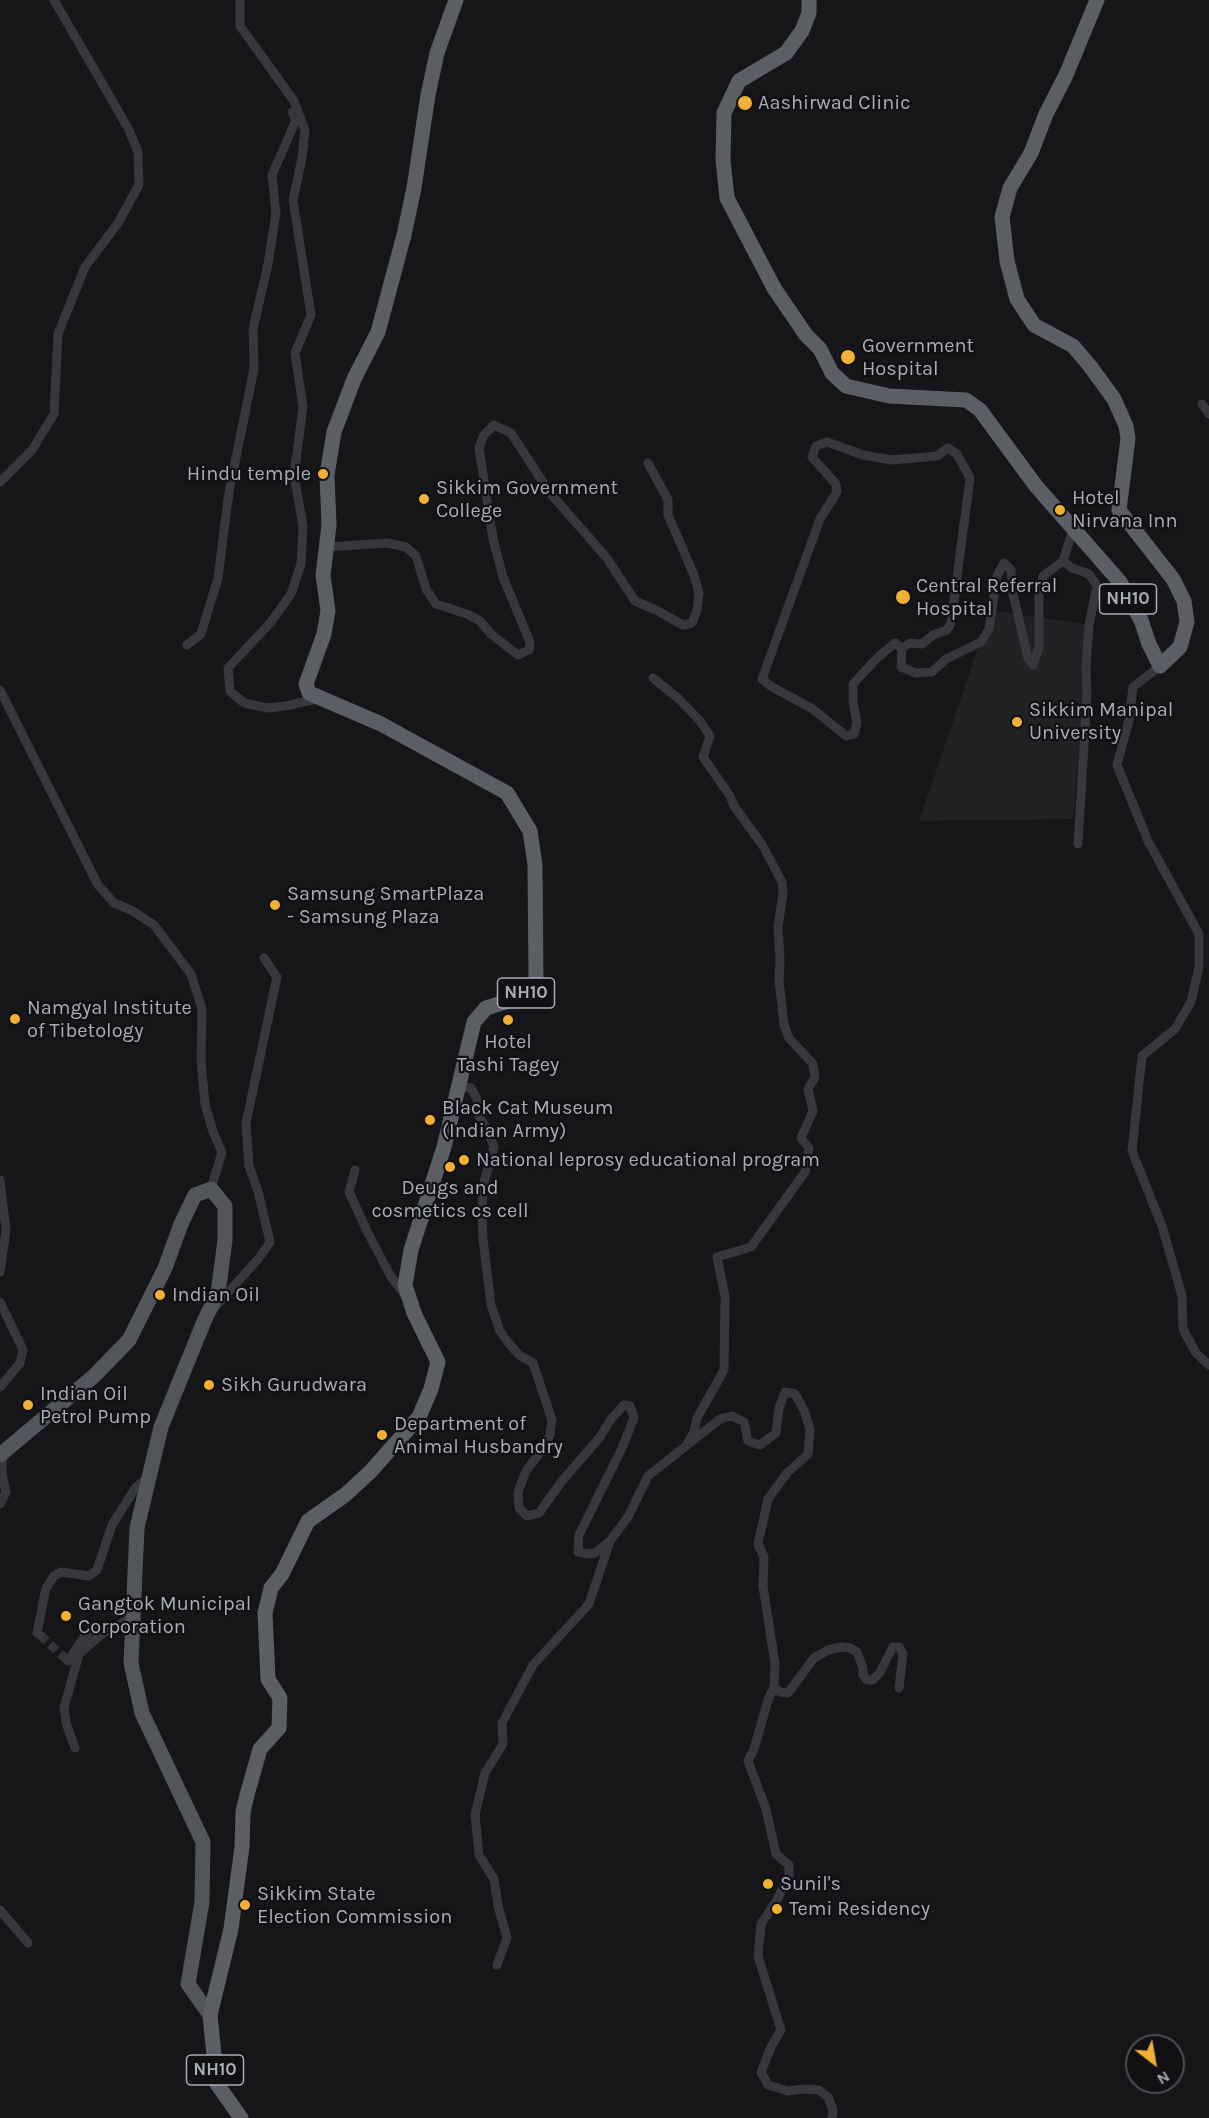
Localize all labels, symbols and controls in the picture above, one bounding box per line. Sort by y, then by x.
place label: Aashirwad Clinic [758,91,911,115]
marker: Aashirwad Clinic [736,94,754,112]
place label: Government Hospital [862,334,974,381]
marker: Government Hospital [839,348,857,366]
place label: Hindu temple [187,462,311,486]
marker: Hindu temple [316,467,330,481]
place label: Sikkim Government College [436,476,618,523]
place label: Hotel Nirvana Inn [1072,486,1177,533]
marker: Sikkim Government College [417,492,431,506]
marker: Hotel Nirvana Inn [1053,503,1067,517]
place label: Central Referral Hospital [916,574,1057,621]
road number: NH10 [1100,584,1156,614]
marker: Central Referral Hospital [894,588,912,606]
place label: Sikkim Manipal University [1029,698,1173,745]
marker: Sikkim Manipal University [1010,715,1024,729]
place label: Samsung SmartPlaza - Samsung Plaza [287,882,484,929]
marker: Samsung SmartPlaza - Samsung Plaza [268,898,282,912]
road number: NH10 [498,978,554,1008]
place label: Namgyal Institute of Tibetology [27,996,192,1043]
marker: Namgyal Institute of Tibetology [8,1012,22,1026]
marker: Hotel Tashi Tagey [501,1013,515,1027]
place label: Hotel Tashi Tagey [457,1030,559,1077]
place label: Black Cat Museum (Indian Army) [442,1096,614,1143]
marker: Black Cat Museum (Indian Army) [423,1113,437,1127]
place label: National leprosy educational program [476,1148,820,1172]
marker: National leprosy educational program [457,1153,471,1167]
marker: Deugs and cosmetics cs cell [443,1160,457,1174]
place label: Deugs and cosmetics cs cell [371,1176,529,1223]
place label: Indian Oil [172,1283,260,1307]
marker: Indian Oil [153,1288,167,1302]
place label: Sikh Gurudwara [221,1373,367,1397]
marker: Sikh Gurudwara [202,1378,216,1392]
place label: Indian Oil Petrol Pump [40,1382,151,1429]
marker: Indian Oil Petrol Pump [21,1398,35,1412]
place label: Department of Animal Husbandry [394,1412,563,1459]
marker: Department of Animal Husbandry [375,1428,389,1442]
place label: Gangtok Municipal Corporation [78,1592,251,1639]
marker: Gangtok Municipal Corporation [59,1609,73,1623]
place label: Sunil's [780,1872,841,1896]
marker: Sunil's [761,1877,775,1891]
place label: Sikkim State Election Commission [257,1882,452,1929]
place label: Temi Residency [789,1897,930,1921]
marker: Sikkim State Election Commission [238,1898,252,1912]
marker: Temi Residency [770,1902,784,1916]
north arrow [1125,2034,1185,2094]
road number: NH10 [186,2055,244,2085]
text: N [1154,2067,1173,2089]

